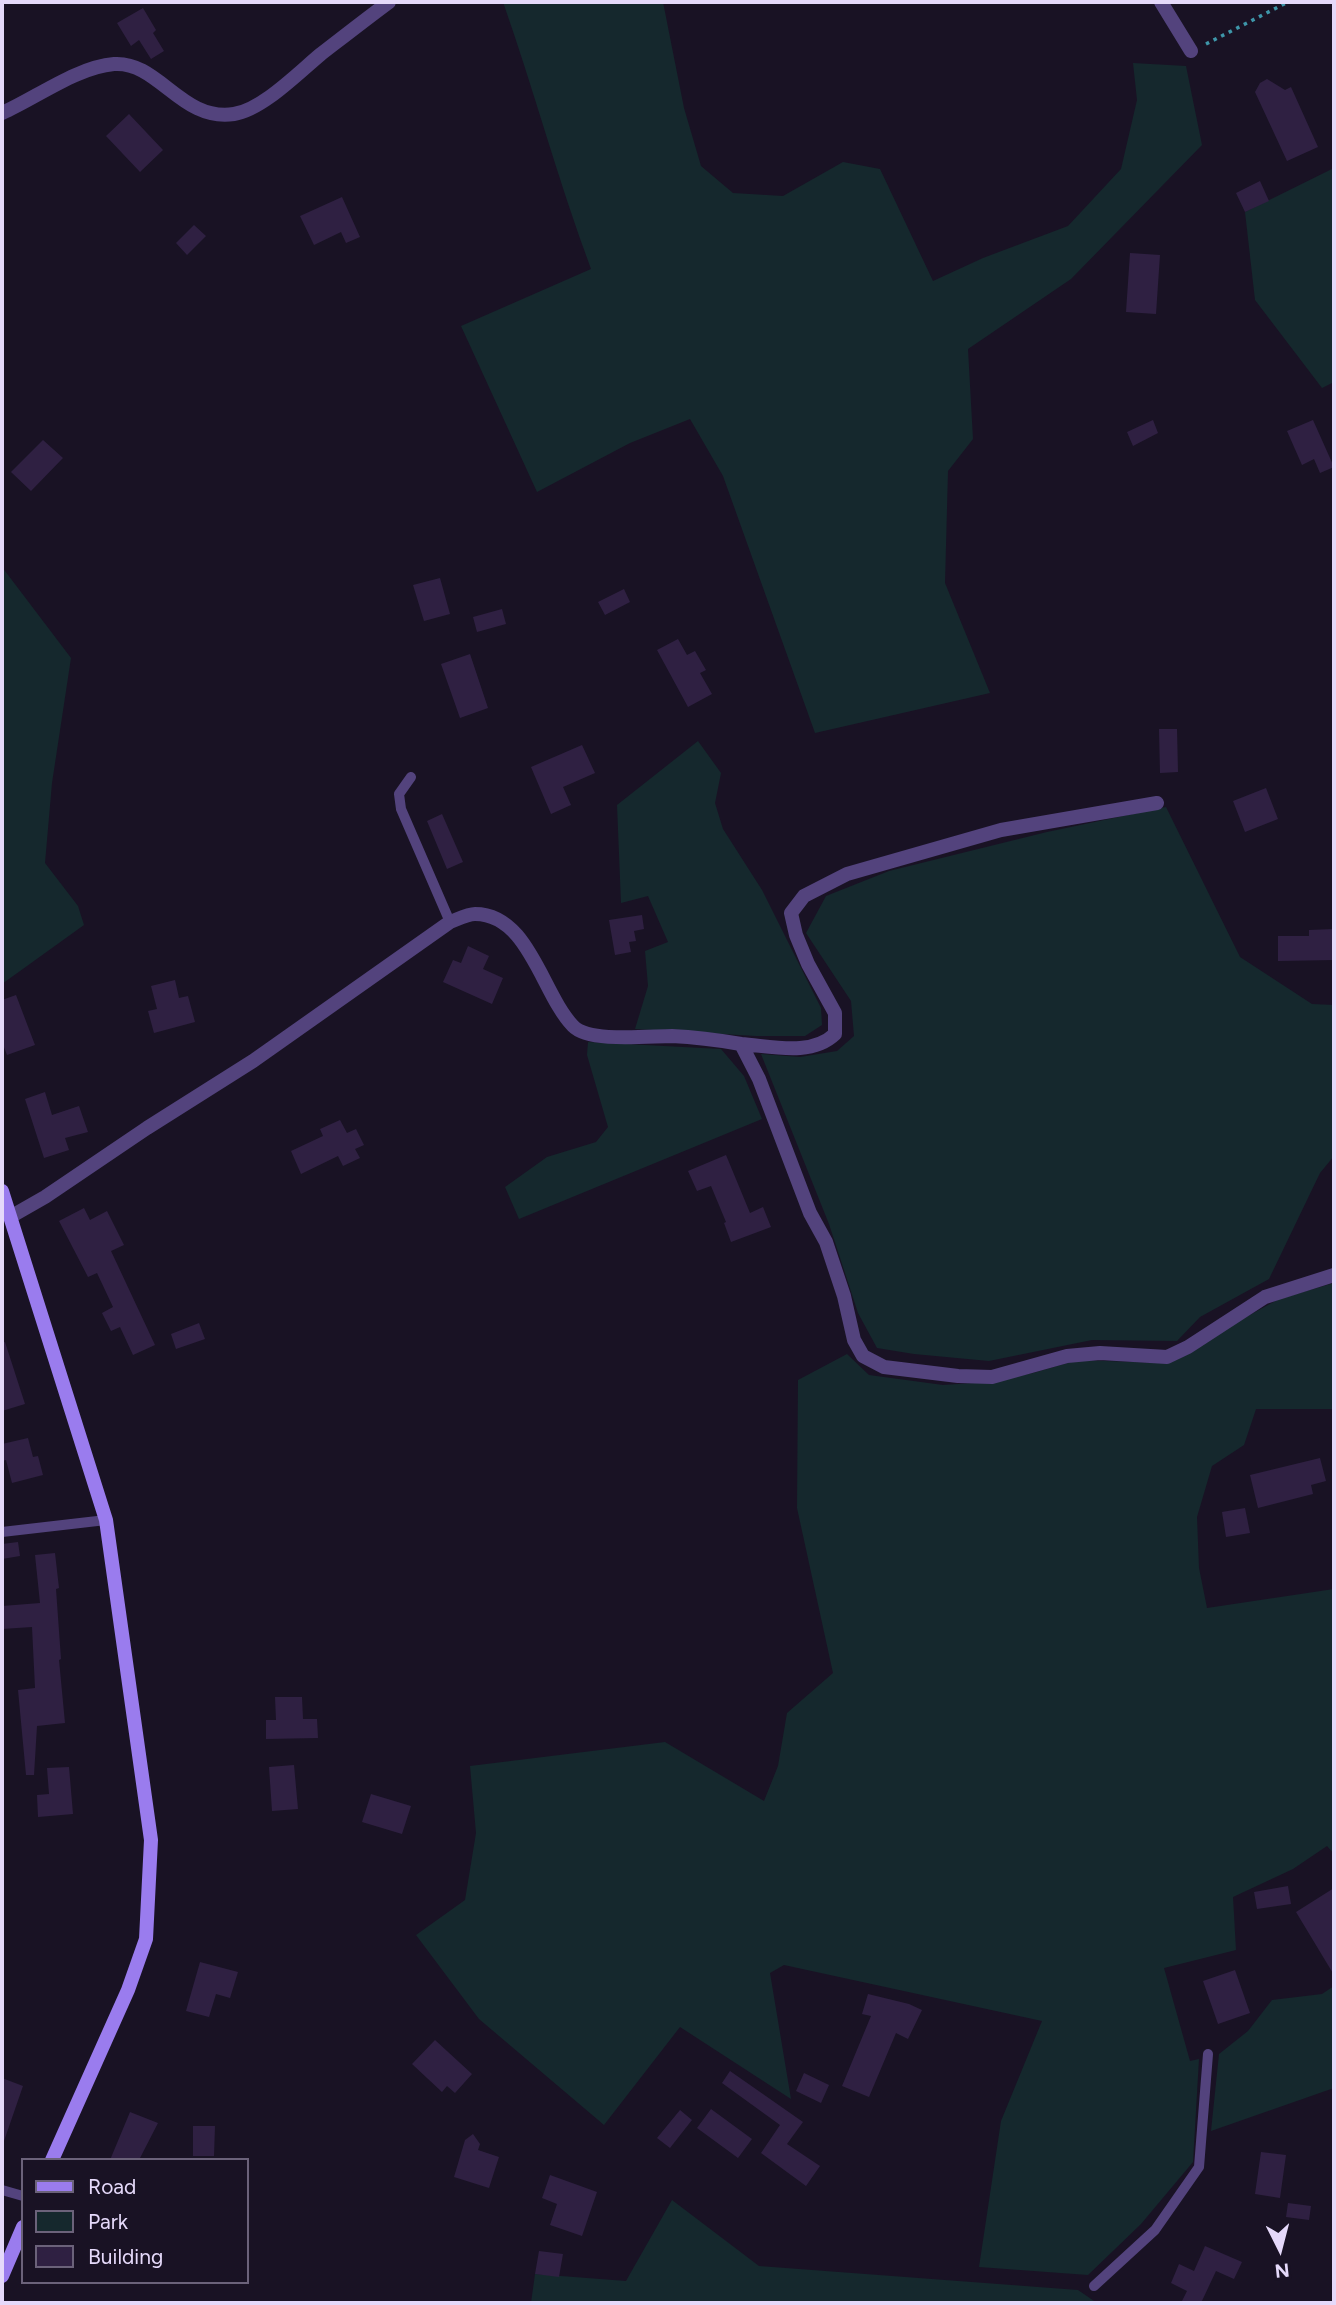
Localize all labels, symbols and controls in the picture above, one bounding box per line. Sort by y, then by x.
legend [21,2158,248,2284]
text: Road [88,2174,136,2199]
text: Park [88,2209,128,2234]
north arrow [1245,2214,1315,2284]
text: Building [88,2244,163,2269]
text: N [1274,2258,1291,2283]

